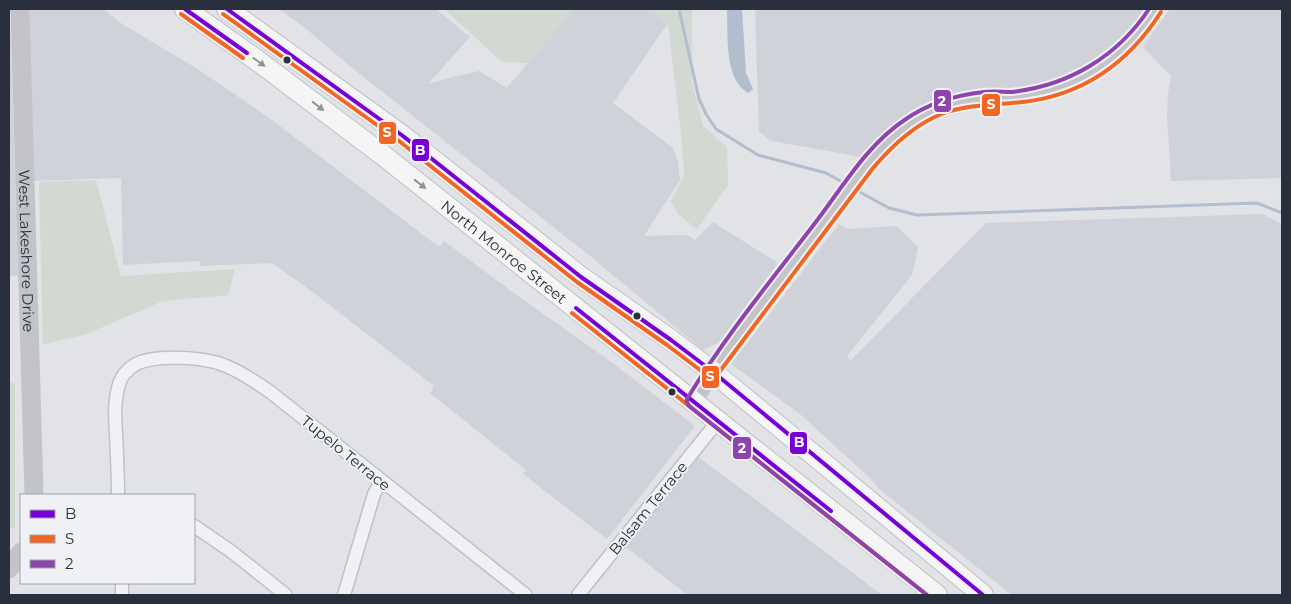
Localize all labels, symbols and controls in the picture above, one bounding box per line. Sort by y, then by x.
unlabelled marker [282,55,292,65]
one-way arrow [252,57,266,67]
line badge: 2 [933,89,952,113]
text: 2 [938,92,946,110]
line badge: S [981,93,1001,117]
text: S [987,95,996,113]
one-way arrow [311,100,324,111]
line badge: S [378,121,397,145]
text: S [383,123,392,141]
line badge: B [411,138,430,162]
text: B [415,141,426,159]
street label: West Lakeshore Drive [15,169,39,332]
one-way arrow [413,179,426,190]
street label: North Monroe Street [437,196,571,307]
unlabelled marker [632,311,642,321]
line badge: S [701,365,720,389]
text: S [706,367,715,385]
unlabelled marker [667,387,677,397]
street label: Tupelo Terrace [297,411,395,495]
line badge: B [789,431,808,455]
text: B [794,433,805,451]
line badge: 2 [732,436,752,460]
text: 2 [738,439,746,457]
street label: Balsam Terrace [605,457,691,559]
legend [20,494,195,584]
text: B [65,504,76,523]
text: S [65,529,74,548]
text: 2 [65,554,74,573]

